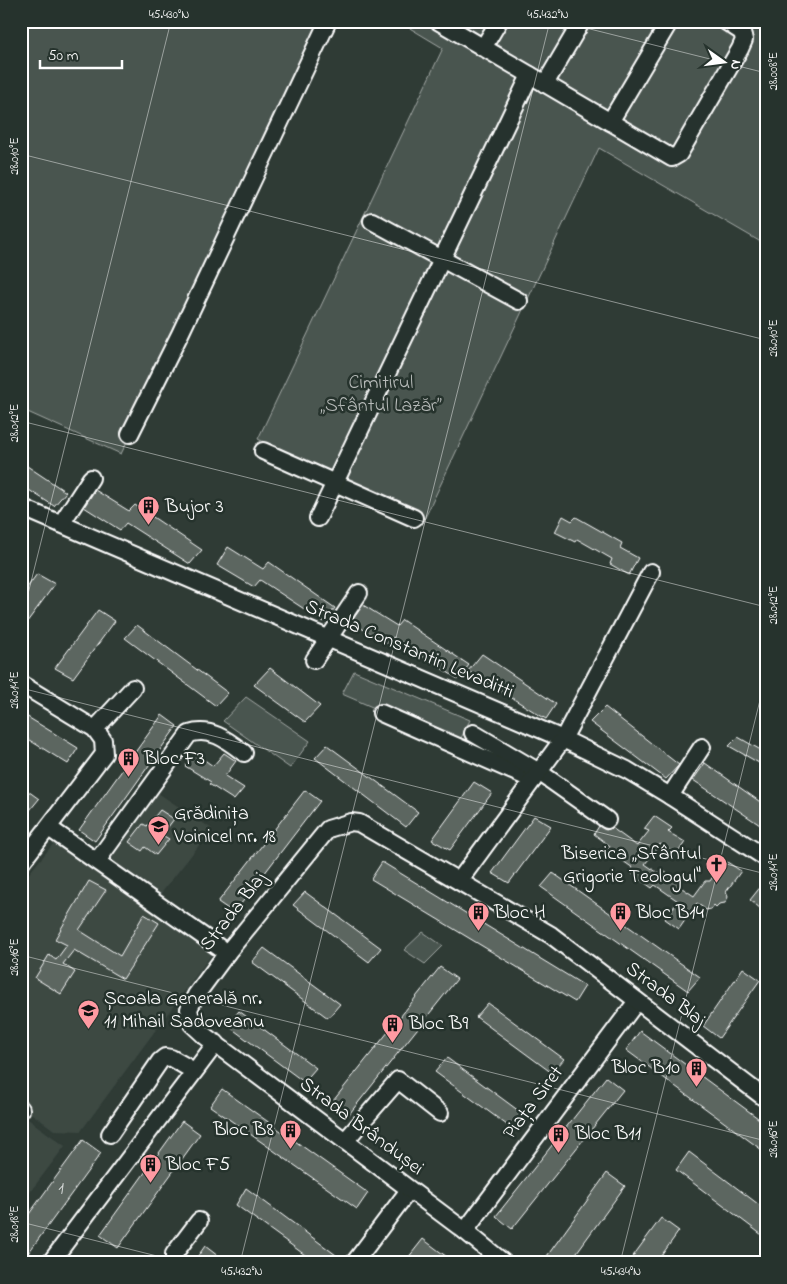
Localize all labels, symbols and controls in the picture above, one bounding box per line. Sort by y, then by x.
text: 45.430°N [149,6,189,24]
text: 45.432°N [527,6,569,24]
scale bar [40,38,122,70]
north arrow [700,38,750,88]
text: 50 m [48,45,79,67]
text: 28.008°E [765,52,783,90]
text: N [724,58,746,72]
text: 28.010°E [6,137,24,175]
text: 28.010°E [765,319,783,357]
park label: Cimitirul „Sfântul Lazăr” [320,369,442,421]
text: 28.012°E [6,404,24,442]
place label: Bujor 3 [164,493,224,522]
building icon: Bujor 3 [137,495,161,526]
text: 28.012°E [765,586,783,624]
street label: Strada Constantin Levaditti [300,593,518,707]
text: 28.014°E [6,671,24,709]
place label: Bloc F3 [143,745,205,774]
building icon: Bloc F3 [116,747,140,778]
place label: Grădinița Voinicel nr. 18 [173,800,276,852]
school or university icon: Grădinița Voinicel nr. 18 [146,814,170,845]
place label: Biserica „Sfântul Grigorie Teologul" [560,840,701,893]
church icon: Biserica „Sfântul Grigorie Teologul" [705,853,729,884]
text: 28.014°E [765,853,783,891]
street label: Strada Blaj [194,865,275,958]
place label: Bloc H [493,899,546,928]
place label: Bloc B14 [635,899,704,928]
building icon: Bloc H [466,901,490,932]
building icon: Bloc B14 [608,901,632,932]
text: 28.016°E [6,938,24,976]
street label: Strada Blaj [619,955,712,1035]
place label: Școala Generală nr. 11 Mihail Sadoveanu [104,985,264,1037]
school or university icon: Școala Generală nr. 11 Mihail Sadoveanu [76,999,100,1030]
place label: Bloc B9 [408,1010,468,1039]
building icon: Bloc B9 [381,1012,405,1043]
place label: Bloc B10 [611,1054,680,1083]
building icon: Bloc B10 [684,1056,708,1087]
street label: Piața Siret [497,1060,572,1146]
street label: Strada Brândușei [293,1070,429,1184]
place label: Bloc B8 [212,1116,274,1145]
building icon: Bloc B8 [278,1118,302,1149]
place label: Bloc B11 [574,1120,641,1149]
text: 28.016°E [765,1120,783,1158]
building icon: Bloc B11 [547,1122,571,1153]
place label: Bloc F5 [165,1151,230,1180]
building icon: Bloc F5 [138,1153,162,1184]
house number: 1 [58,1176,64,1202]
text: 28.018°E [6,1206,24,1242]
text: 45.432°N [221,1263,263,1281]
text: 45.434°N [601,1263,641,1281]

